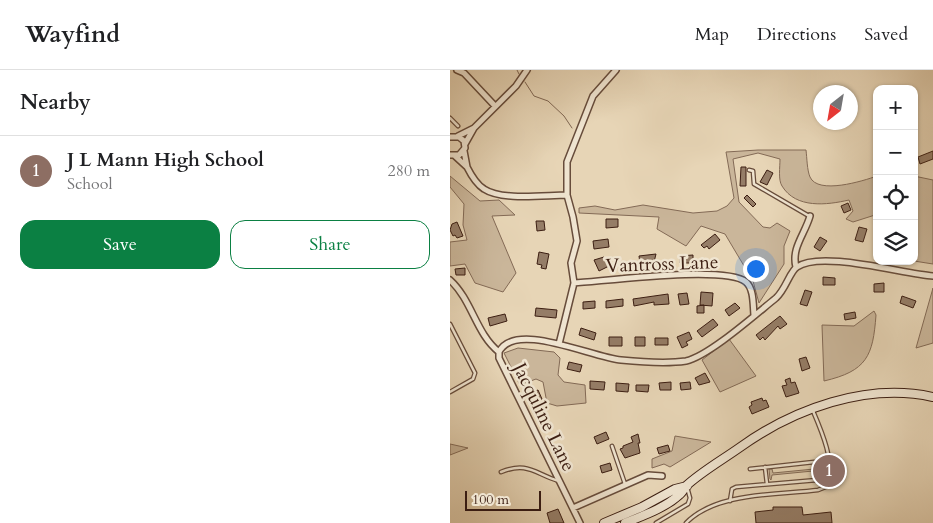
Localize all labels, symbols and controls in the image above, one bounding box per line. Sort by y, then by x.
text: Wayfind [25,18,120,51]
text: Map [695,22,729,47]
text: Directions [757,22,836,47]
text: Saved [864,22,908,47]
north arrow [813,85,858,130]
map controls [873,85,918,265]
button: + [873,85,918,130]
text: Nearby [20,88,91,117]
button: − [873,130,918,175]
text: J L Mann High School [67,147,264,173]
text: 1 [32,160,40,182]
text: 280 m [388,160,430,182]
text: School [67,173,112,195]
button: locate [873,175,918,220]
button: Save [20,220,220,269]
button: Share [230,220,430,269]
button: layers [873,220,918,265]
street label: Vantross Lane [605,249,719,279]
your location [743,256,769,282]
street label: Jacquline Lane [505,356,581,476]
pin: 1 [813,452,845,490]
scale bar [465,488,541,511]
text: 100 m [472,490,509,509]

